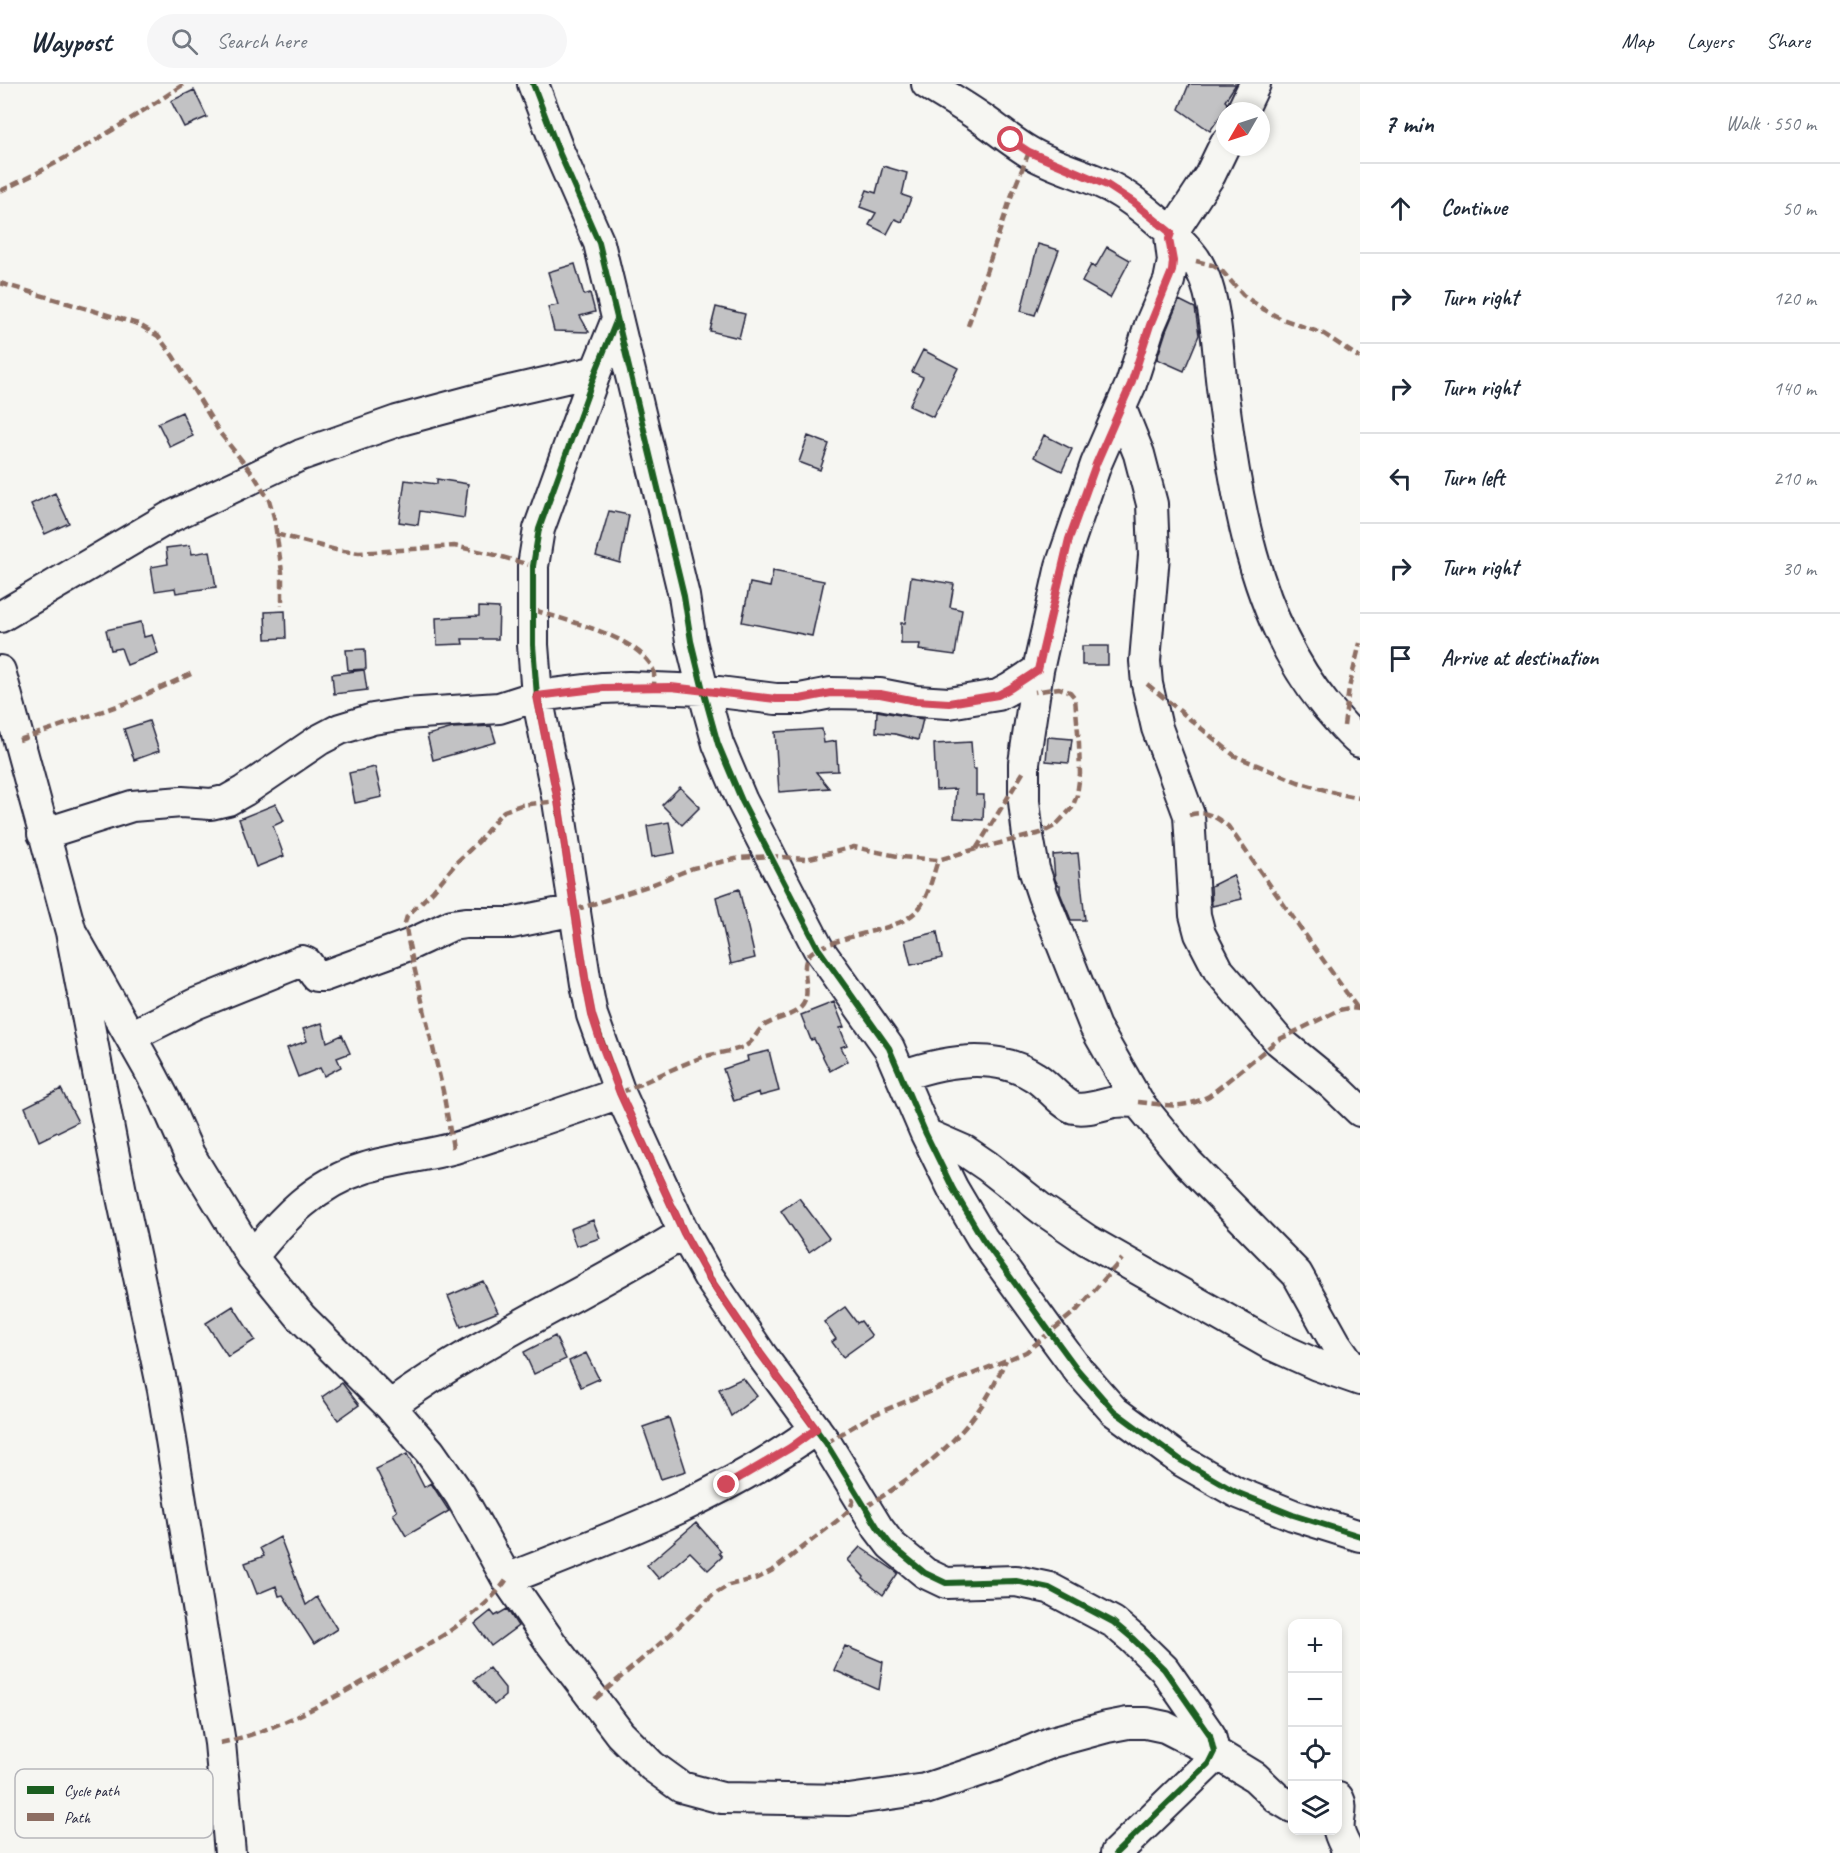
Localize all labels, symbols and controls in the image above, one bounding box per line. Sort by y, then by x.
search box [147,14,567,68]
text: Waypost [30,24,111,59]
icon: search [168,25,201,58]
text: Search here [216,27,306,55]
text: Map [1621,28,1654,54]
text: Layers [1687,28,1733,54]
text: Share [1766,28,1810,54]
north arrow [1216,102,1270,156]
text: 7 min [1384,107,1434,140]
text: Walk · 550 m [1726,111,1816,136]
route start [997,126,1023,152]
icon: ahead [1384,192,1417,225]
text: Continue [1441,194,1507,222]
text: 50 m [1782,196,1816,221]
icon: right [1384,282,1417,315]
text: Turn right [1441,284,1518,312]
text: 120 m [1773,286,1816,311]
icon: right [1384,372,1417,405]
text: Turn right [1441,374,1518,402]
text: 140 m [1773,376,1816,401]
icon: left [1384,462,1417,495]
text: Turn left [1441,464,1505,492]
text: 210 m [1773,466,1816,491]
icon: right [1384,552,1417,585]
text: Turn right [1441,554,1518,582]
text: 30 m [1782,556,1816,581]
icon: arrive [1384,642,1417,675]
text: Arrive at destination [1441,644,1598,672]
route end [713,1471,739,1497]
map controls [1288,1619,1342,1835]
button: + [1288,1619,1342,1673]
button: − [1288,1673,1342,1727]
button: locate [1288,1727,1342,1781]
legend [15,1769,213,1838]
text: Cycle path [64,1781,120,1801]
button: layers [1288,1781,1342,1835]
text: Path [64,1808,91,1828]

